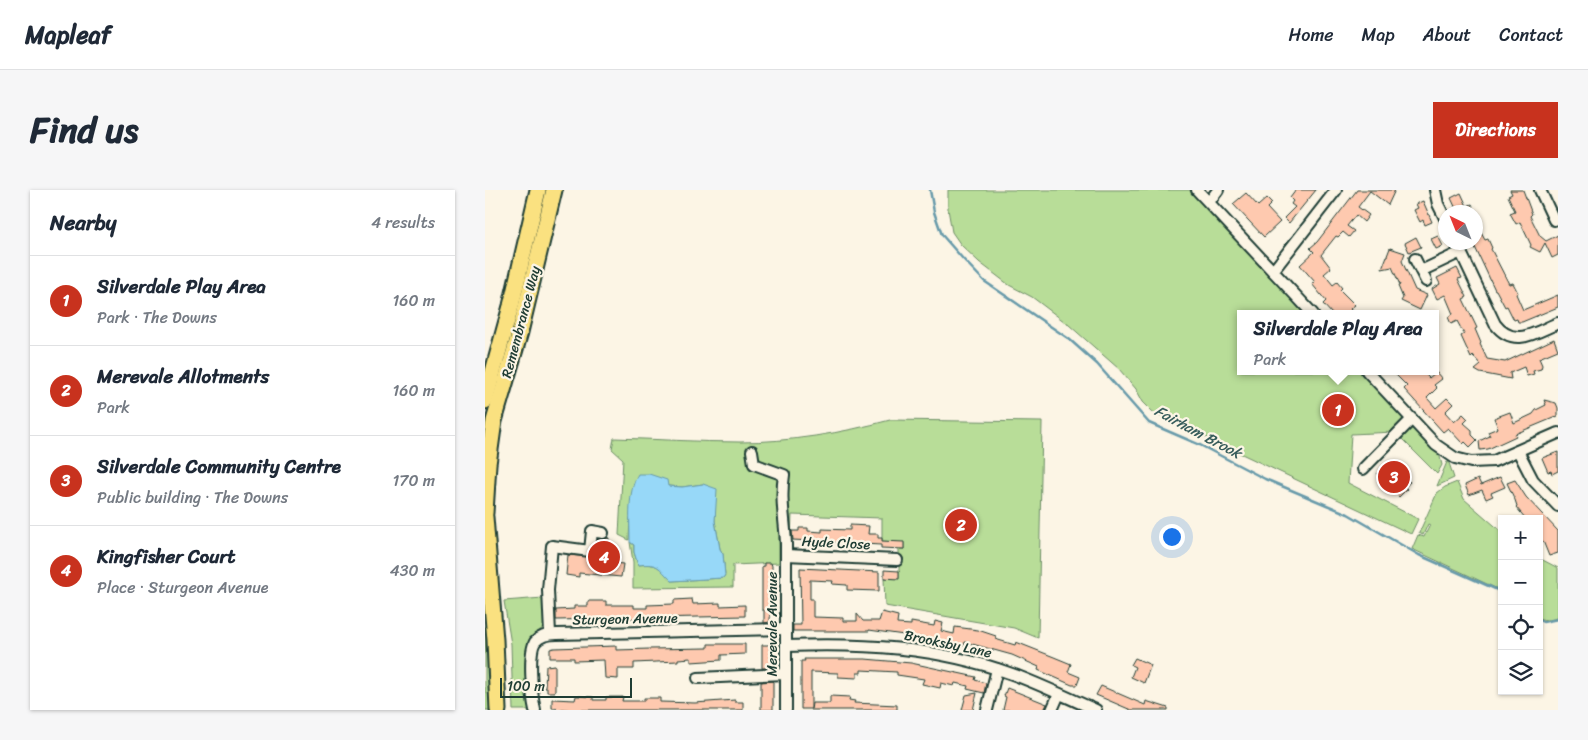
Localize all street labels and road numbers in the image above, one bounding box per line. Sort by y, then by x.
street label: Remembrance Way [494,262,548,381]
street label: Hyde Close [801,529,871,557]
street label: Merevale Avenue [760,571,785,677]
street label: Sturgeon Avenue [572,606,678,632]
street label: Brooksby Lane [902,623,994,665]

